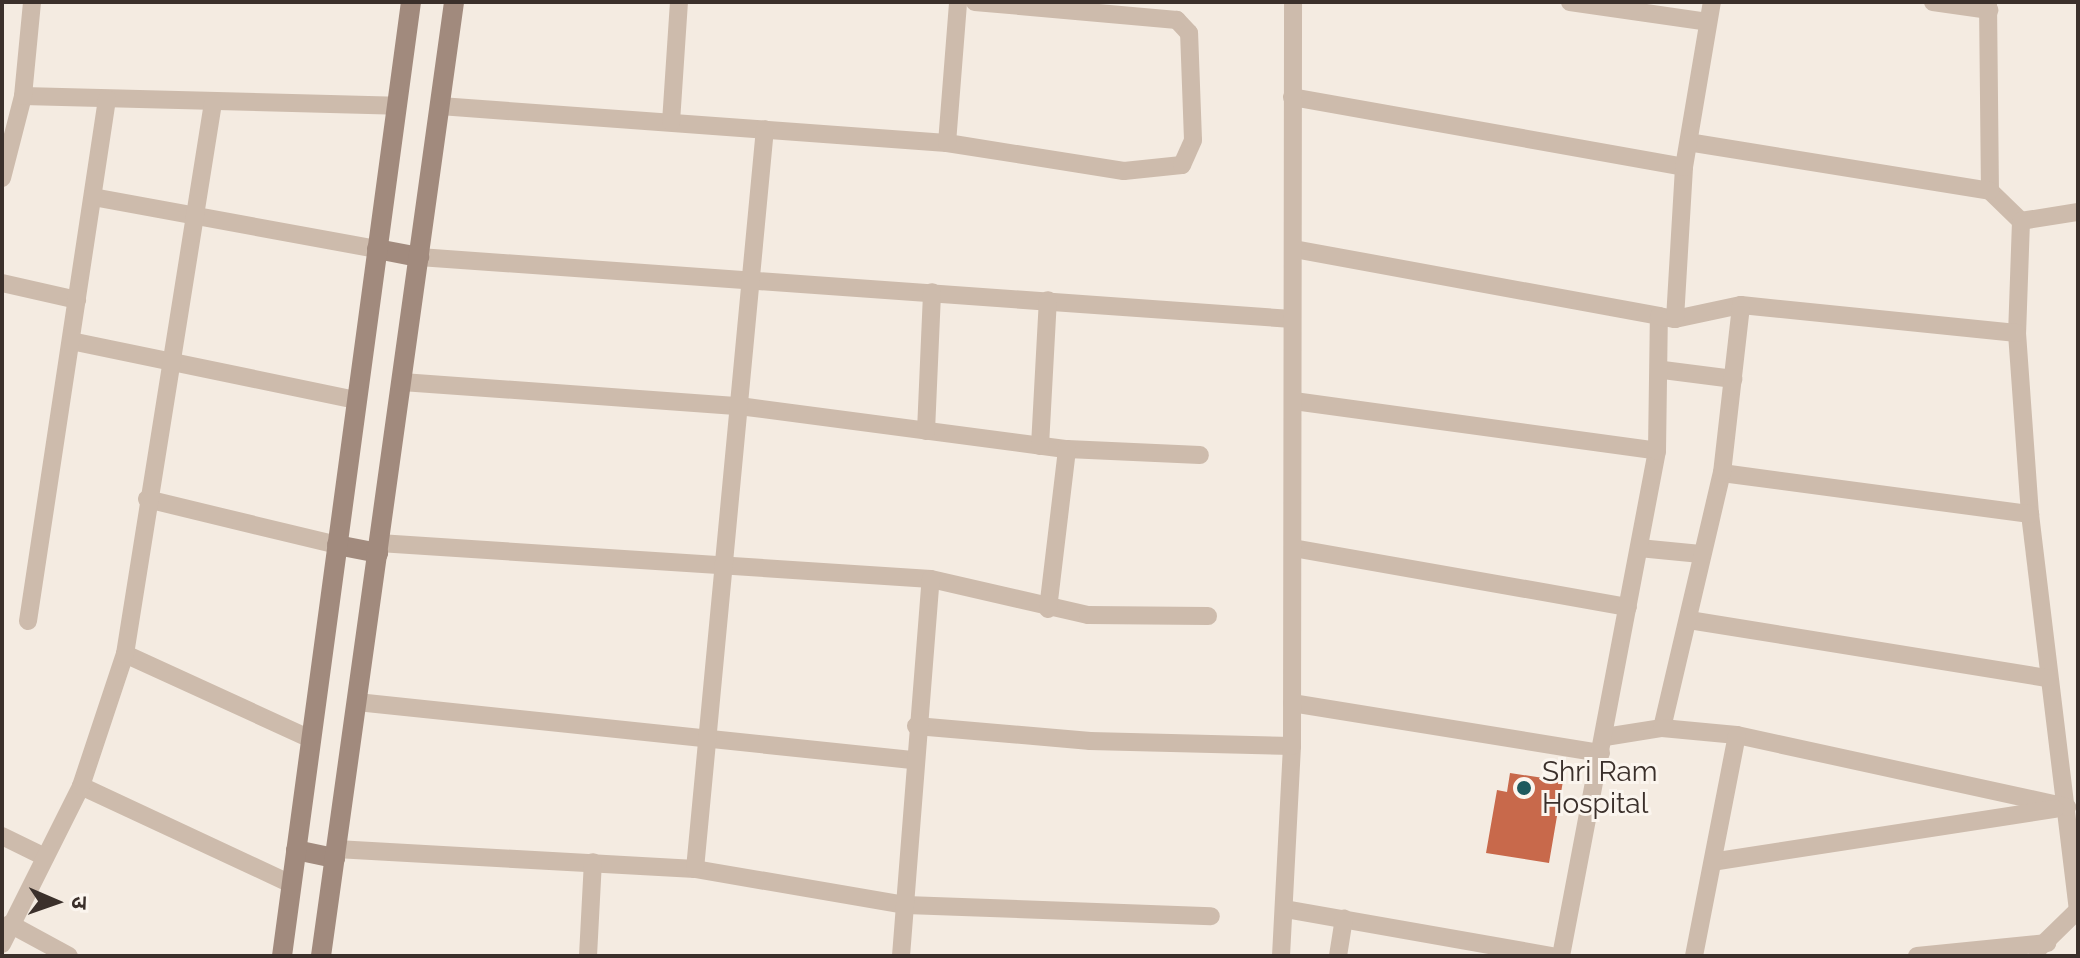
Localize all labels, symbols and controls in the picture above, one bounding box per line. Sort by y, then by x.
place label: Shri Ram Hospital [1542,755,1657,821]
marker: Shri Ram Hospital [1513,777,1535,799]
north arrow [16,862,96,942]
text: उ [67,896,93,910]

